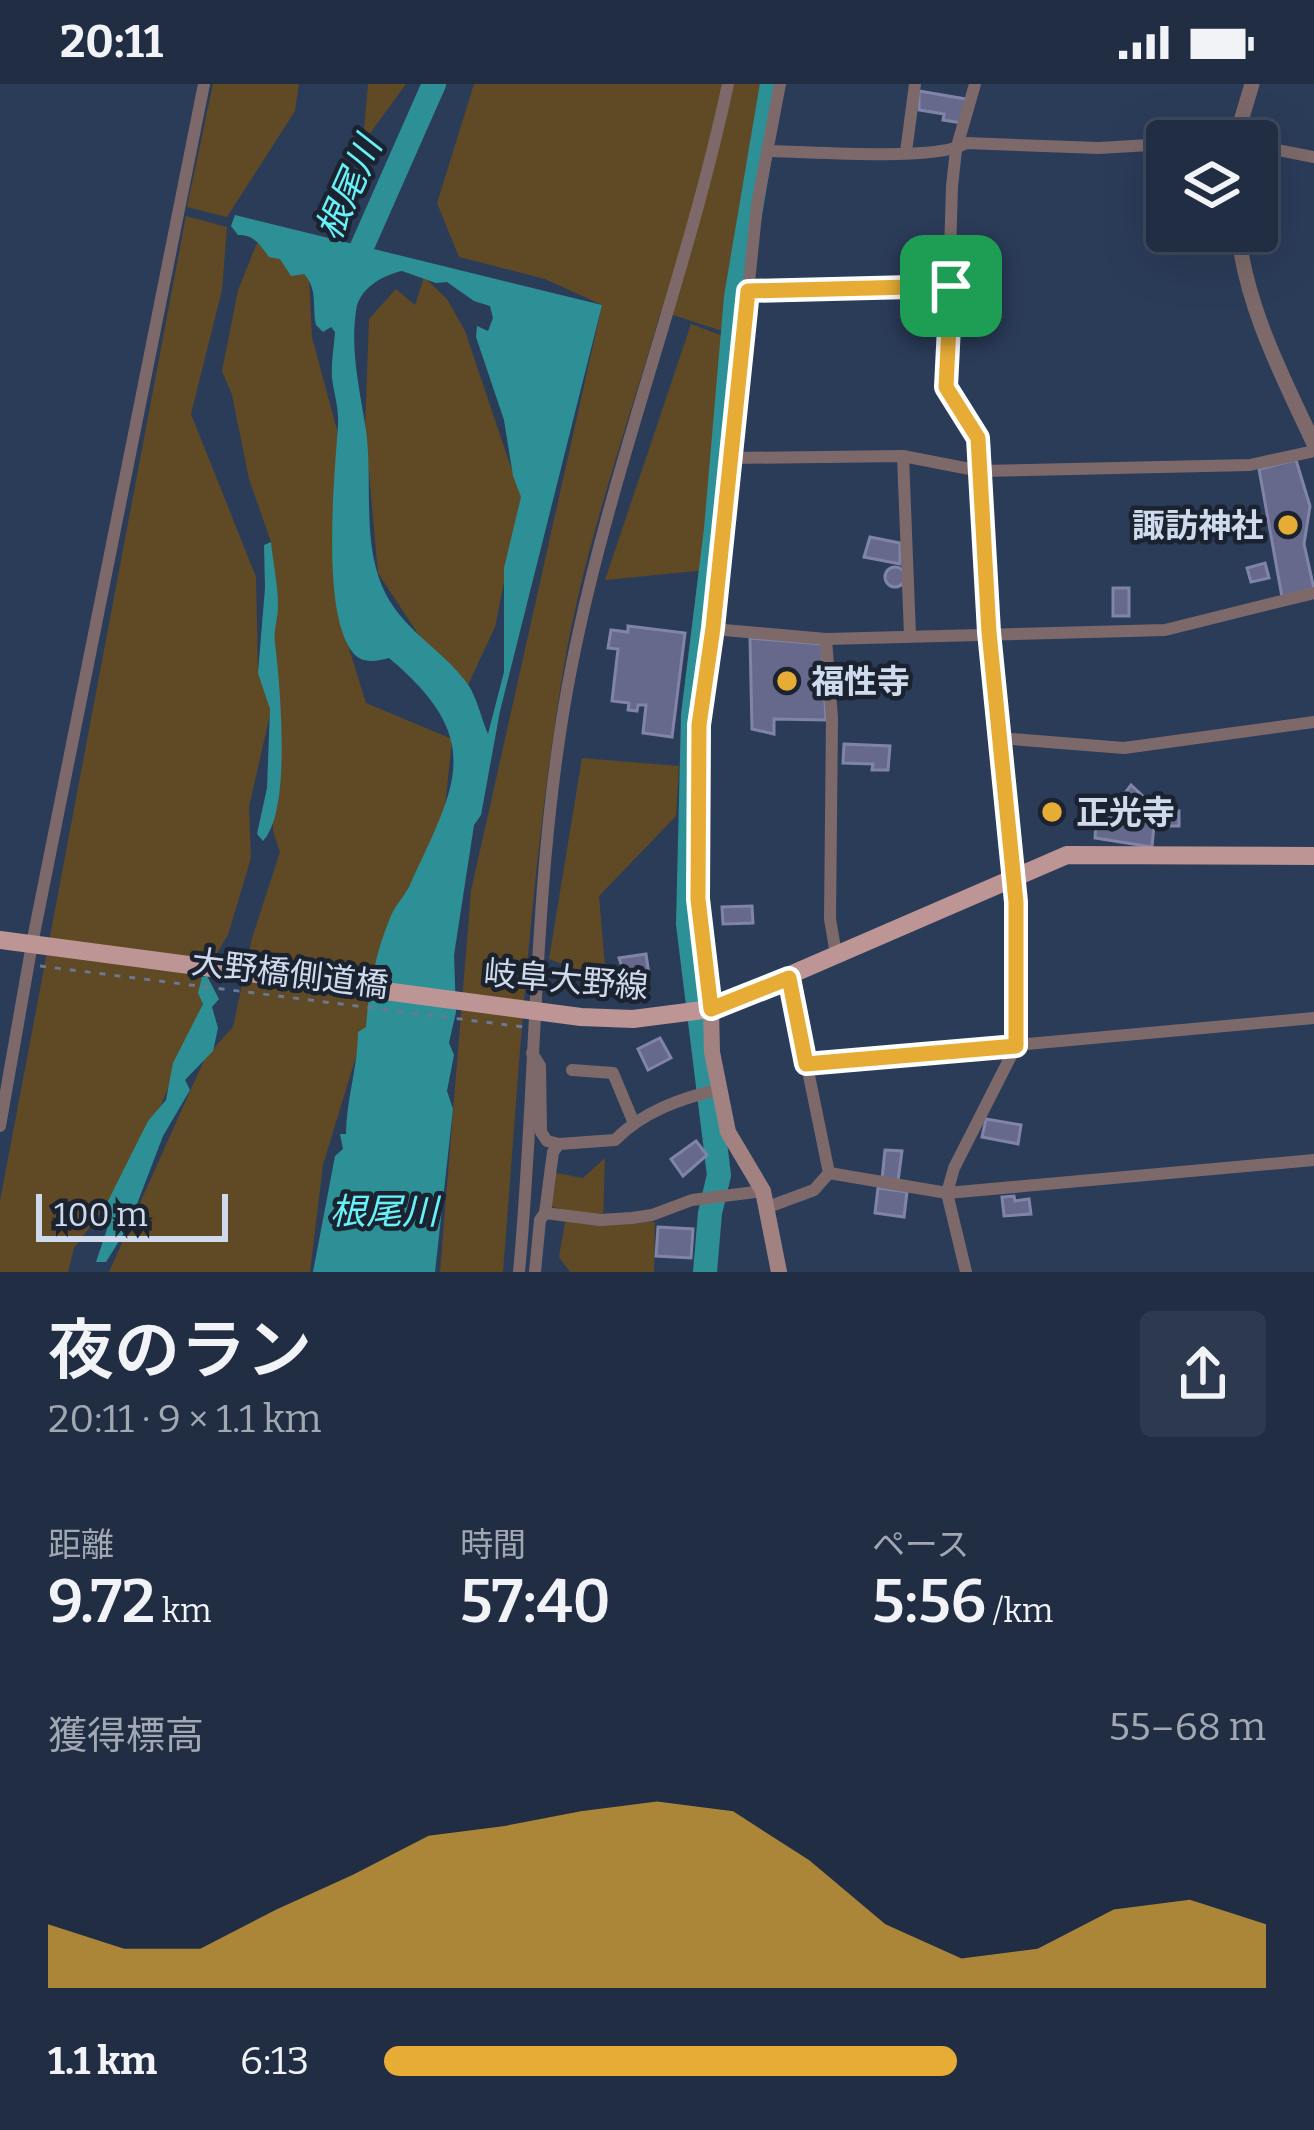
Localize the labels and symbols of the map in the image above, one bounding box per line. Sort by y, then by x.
water label: 根尾川 [307,126,393,247]
pin [900,235,1002,337]
place label: 諏訪神社 [1132,506,1264,546]
marker: 諏訪神社 [1275,512,1301,538]
place label: 福性寺 [811,662,910,702]
marker: 福性寺 [774,668,800,694]
place label: 正光寺 [1076,793,1175,833]
marker: 正光寺 [1039,799,1065,825]
street label: 大野橋側道橋 [189,942,391,1006]
street label: 岐阜大野線 [482,953,650,1007]
scale bar [36,1188,228,1241]
water label: 根尾川 [330,1190,442,1234]

